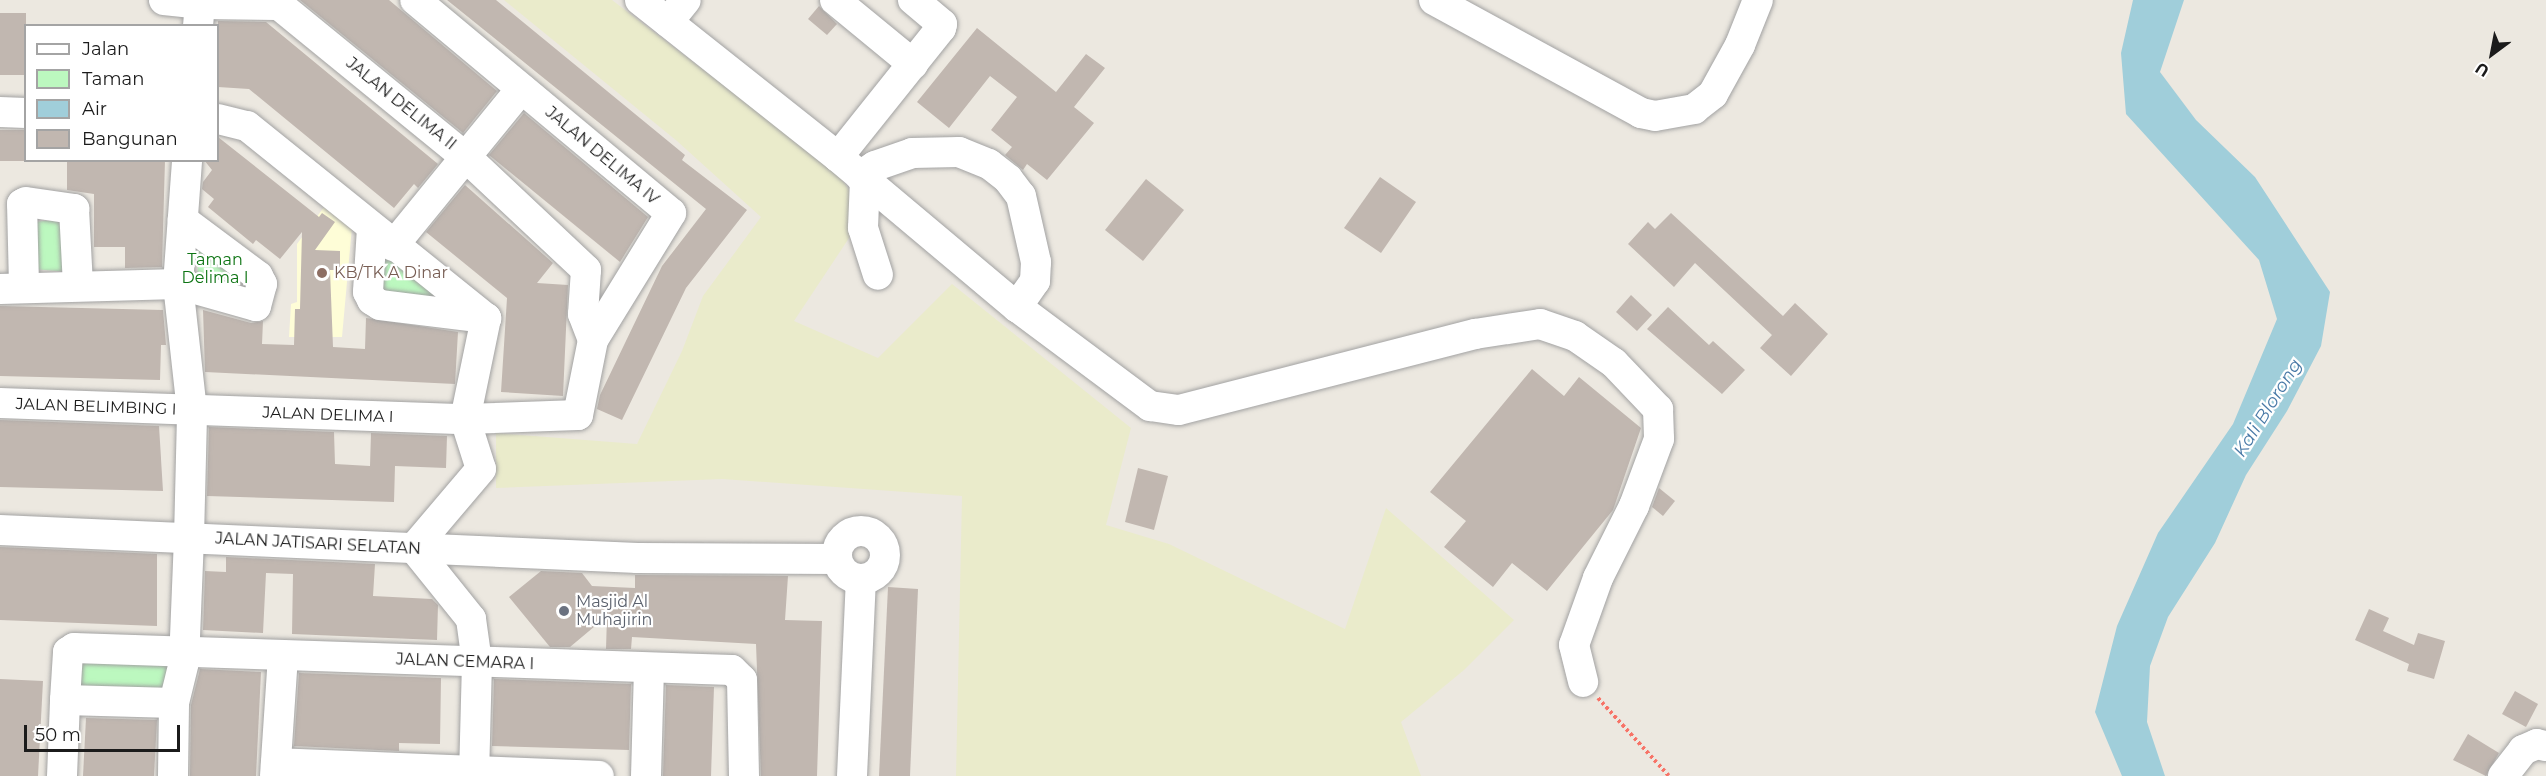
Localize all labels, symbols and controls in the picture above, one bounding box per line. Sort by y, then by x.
legend [24,24,219,162]
north arrow [2462,24,2522,84]
text: Jalan [82,38,129,60]
street label: JALAN DELIMA II [342,54,460,154]
text: U [2472,58,2493,81]
text: Taman [82,68,144,90]
text: Air [82,98,107,120]
street label: JALAN DELIMA IV [541,103,663,209]
text: Bangunan [82,128,178,150]
park label: Taman Delima I [182,250,248,288]
place label: KB/TK A Dinar [334,263,448,283]
marker: KB/TK A Dinar [315,266,329,280]
water label: Kali Blorong [2229,355,2307,461]
street label: JALAN BELIMBING I [15,395,177,419]
street label: JALAN DELIMA I [262,403,394,427]
street label: JALAN JATISARI SELATAN [215,529,421,559]
place label: Masjid Al Muhajirin [576,592,652,630]
marker: Masjid Al Muhajirin [557,604,571,618]
street label: JALAN CEMARA I [396,650,534,674]
scale bar [27,713,183,751]
text: 50 m [35,724,81,746]

